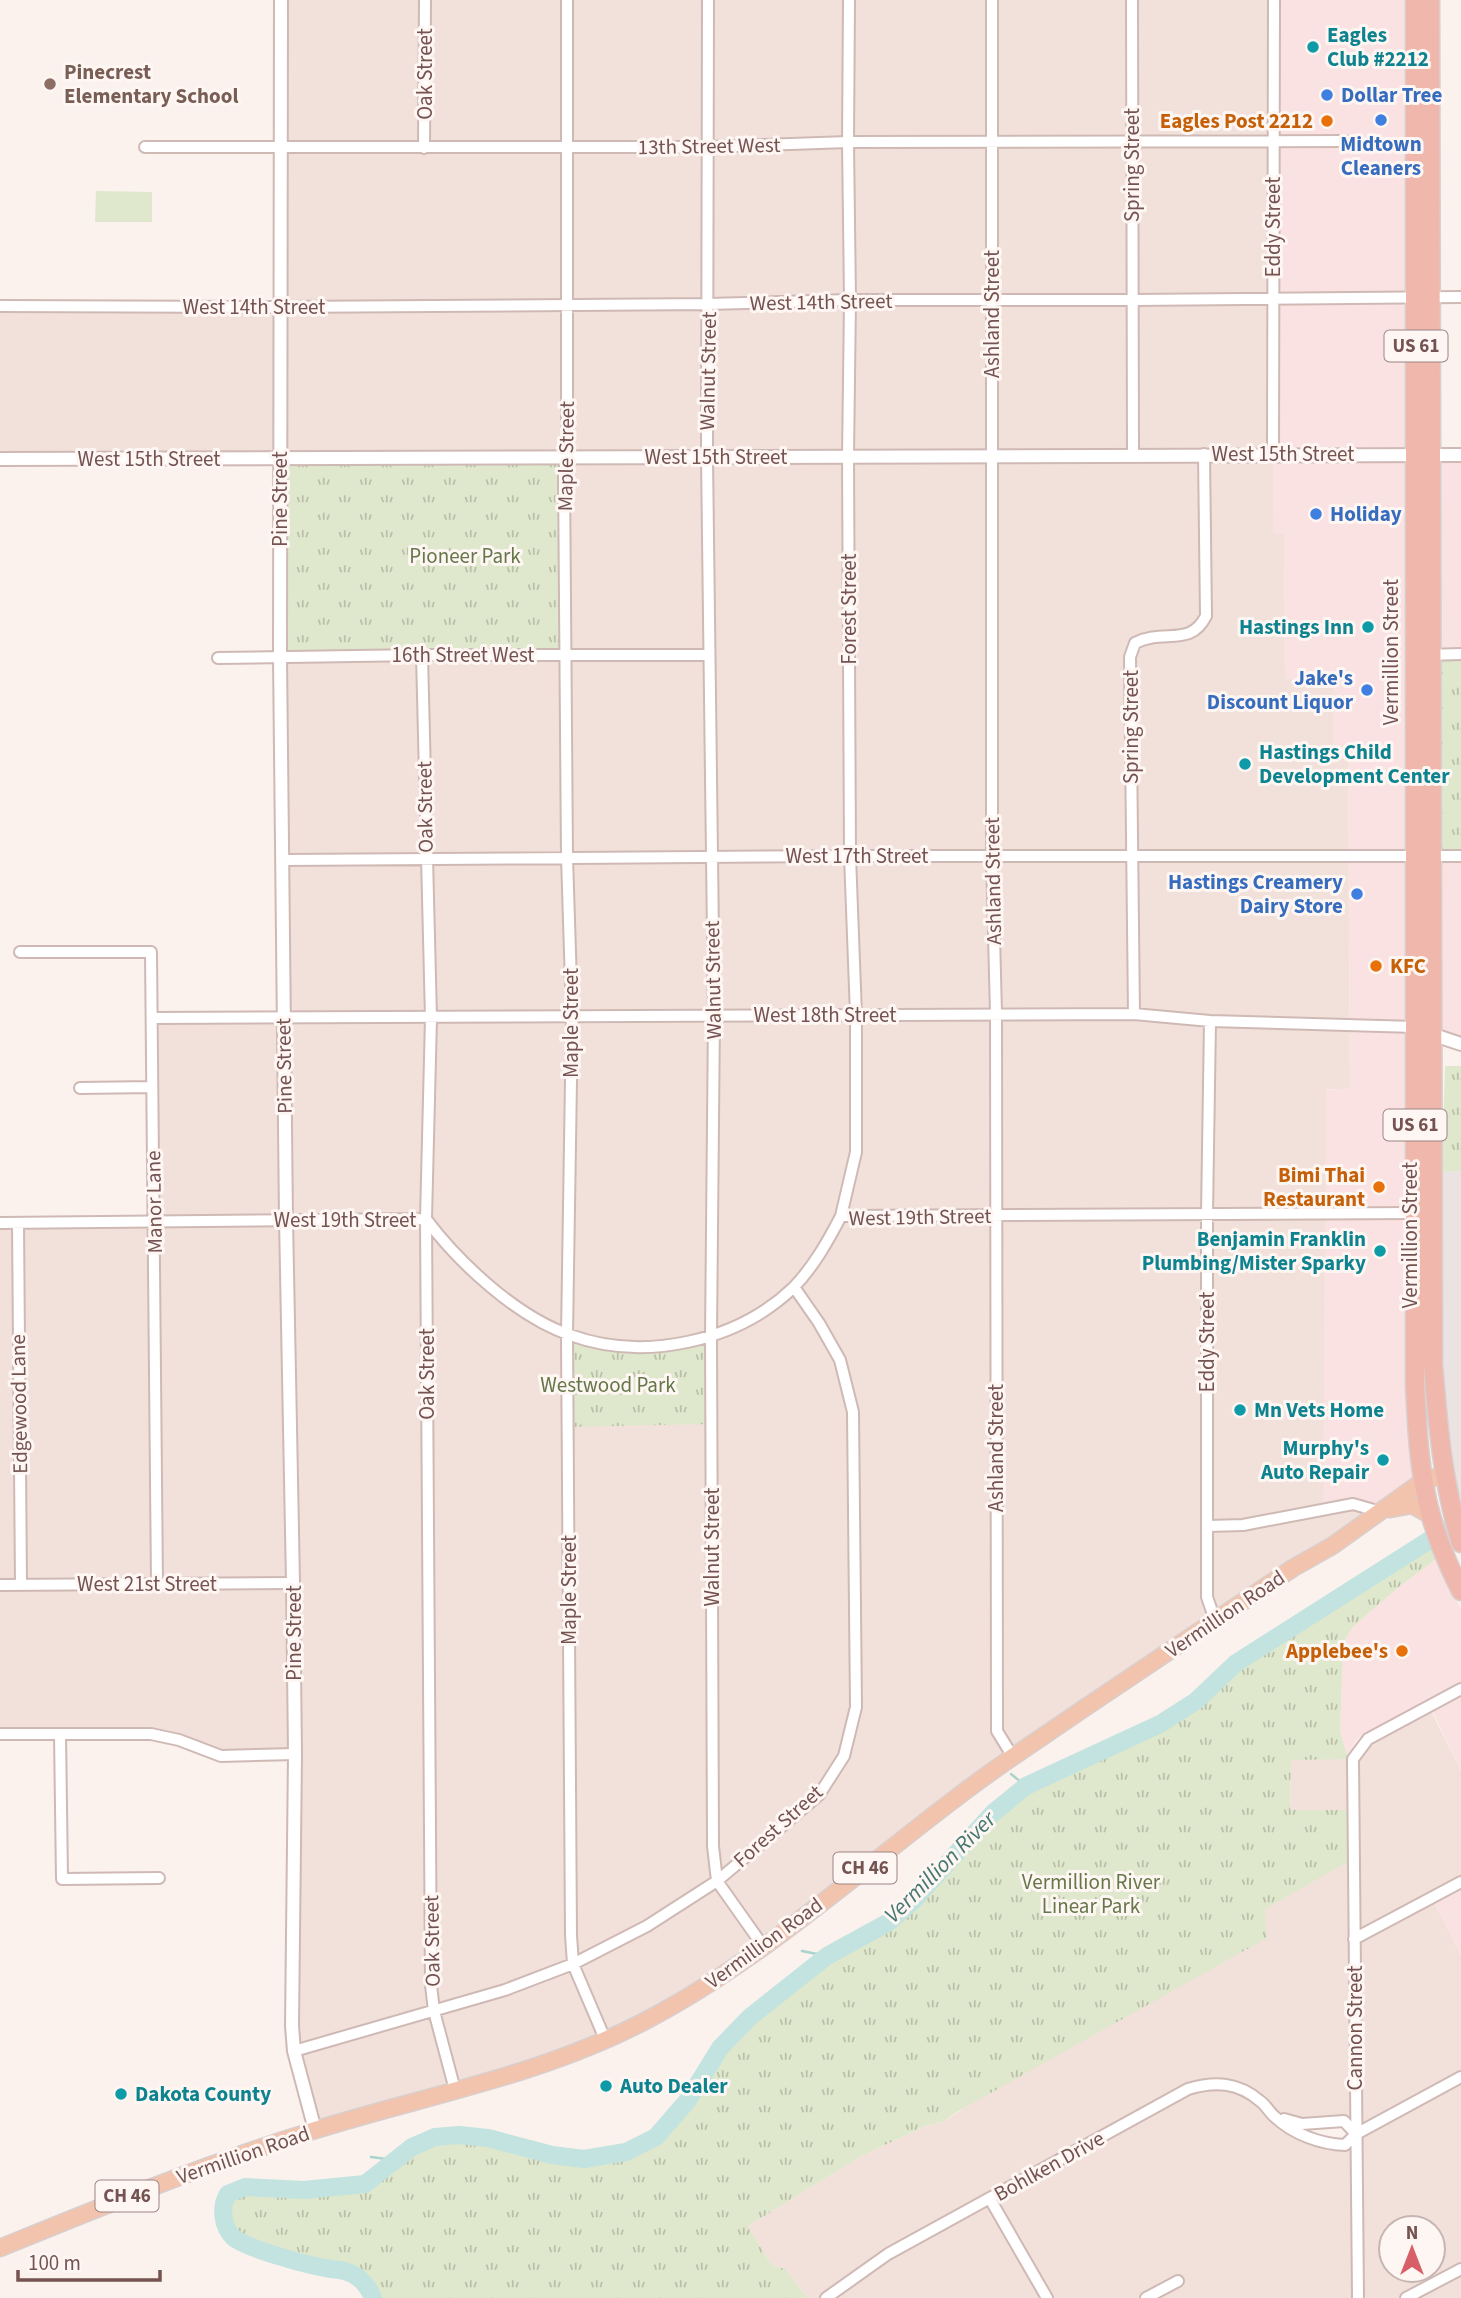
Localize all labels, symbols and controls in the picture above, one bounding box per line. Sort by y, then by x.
place label: Eagles Club #2212 [1327,20,1429,74]
street label: Oak Street [410,28,440,120]
marker: Eagles Club #2212 [1305,39,1321,55]
place label: Pinecrest Elementary School [64,57,238,111]
marker: Pinecrest Elementary School [42,76,58,92]
place label: Dollar Tree [1341,80,1442,110]
marker: Dollar Tree [1319,87,1335,103]
place label: Eagles Post 2212 [1160,106,1313,136]
street label: Spring Street [1117,108,1147,222]
marker: Midtown Cleaners [1373,112,1389,128]
marker: Eagles Post 2212 [1319,113,1335,129]
place label: Midtown Cleaners [1340,129,1422,183]
street label: 13th Street West [637,130,781,162]
street label: Eddy Street [1258,177,1288,277]
street label: Ashland Street [977,250,1007,378]
street label: West 14th Street [749,286,893,318]
street label: West 14th Street [183,292,325,322]
street label: Walnut Street [692,311,724,431]
road number: US 61 [1384,330,1448,362]
street label: Maple Street [550,401,582,511]
street label: West 15th Street [1212,439,1354,469]
street label: West 15th Street [645,442,787,472]
street label: West 15th Street [78,444,220,474]
street label: Pine Street [265,451,295,547]
place label: Holiday [1330,499,1402,529]
marker: Holiday [1308,506,1324,522]
park label: Pioneer Park [409,541,521,571]
street label: Forest Street [834,553,864,665]
street label: Vermillion Street [1376,579,1406,725]
place label: Hastings Inn [1239,612,1354,642]
marker: Hastings Inn [1360,619,1376,635]
street label: 16th Street West [392,640,534,670]
place label: Jake's Discount Liquor [1207,663,1354,717]
street label: Spring Street [1116,670,1146,784]
marker: Jake's Discount Liquor [1359,682,1375,698]
place label: Hastings Child Development Center [1259,737,1450,791]
marker: Hastings Child Development Center [1237,756,1253,772]
street label: Oak Street [409,761,441,853]
street label: Ashland Street [977,817,1009,945]
street label: West 17th Street [786,841,928,871]
place label: Hastings Creamery Dairy Store [1168,867,1343,921]
marker: Hastings Creamery Dairy Store [1349,886,1365,902]
street label: Walnut Street [697,920,729,1040]
place label: KFC [1390,951,1426,981]
marker: KFC [1368,958,1384,974]
street label: Maple Street [556,968,586,1078]
street label: West 18th Street [754,1000,896,1030]
street label: Pine Street [268,1018,300,1114]
road number: US 61 [1384,1110,1446,1140]
street label: Manor Lane [138,1150,170,1254]
place label: Bimi Thai Restaurant [1263,1160,1365,1214]
street label: Vermillion Street [1395,1162,1425,1308]
marker: Bimi Thai Restaurant [1371,1179,1387,1195]
street label: West 19th Street [848,1201,992,1233]
street label: West 19th Street [274,1205,416,1235]
place label: Benjamin Franklin Plumbing/Mister Sparky [1142,1224,1366,1278]
marker: Benjamin Franklin Plumbing/Mister Sparky [1372,1243,1388,1259]
street label: Eddy Street [1192,1292,1222,1392]
street label: Oak Street [412,1328,442,1420]
street label: Edgewood Lane [3,1334,35,1474]
park label: Westwood Park [540,1370,676,1400]
street label: Ashland Street [981,1384,1011,1512]
place label: Mn Vets Home [1254,1395,1384,1425]
marker: Mn Vets Home [1232,1402,1248,1418]
place label: Murphy's Auto Repair [1260,1433,1370,1487]
marker: Murphy's Auto Repair [1375,1452,1391,1468]
street label: Walnut Street [697,1488,727,1606]
street label: Maple Street [554,1535,584,1645]
street label: Vermillion Road [1159,1563,1291,1665]
street label: West 21st Street [77,1569,217,1599]
street label: Pine Street [279,1585,309,1681]
place label: Applebee's [1285,1636,1388,1666]
marker: Applebee's [1394,1643,1410,1659]
street label: Forest Street [727,1778,829,1874]
water label: Vermillion River [877,1803,1004,1930]
road number: CH 46 [834,1852,896,1884]
park label: Vermillion River Linear Park [1022,1867,1161,1921]
street label: Vermillion Road [699,1890,829,1996]
street label: Oak Street [416,1895,448,1987]
street label: Cannon Street [1340,1965,1370,2091]
place label: Auto Dealer [619,2071,728,2101]
marker: Auto Dealer [598,2078,614,2094]
place label: Dakota County [135,2079,271,2109]
marker: Dakota County [113,2086,129,2102]
street label: Vermillion Road [172,2118,314,2192]
street label: Bohlken Drive [988,2123,1110,2209]
road number: CH 46 [96,2180,158,2212]
north arrow [1377,2214,1447,2284]
text: N [1406,2220,1418,2247]
scale bar [18,2238,159,2282]
text: 100 m [28,2248,81,2278]

